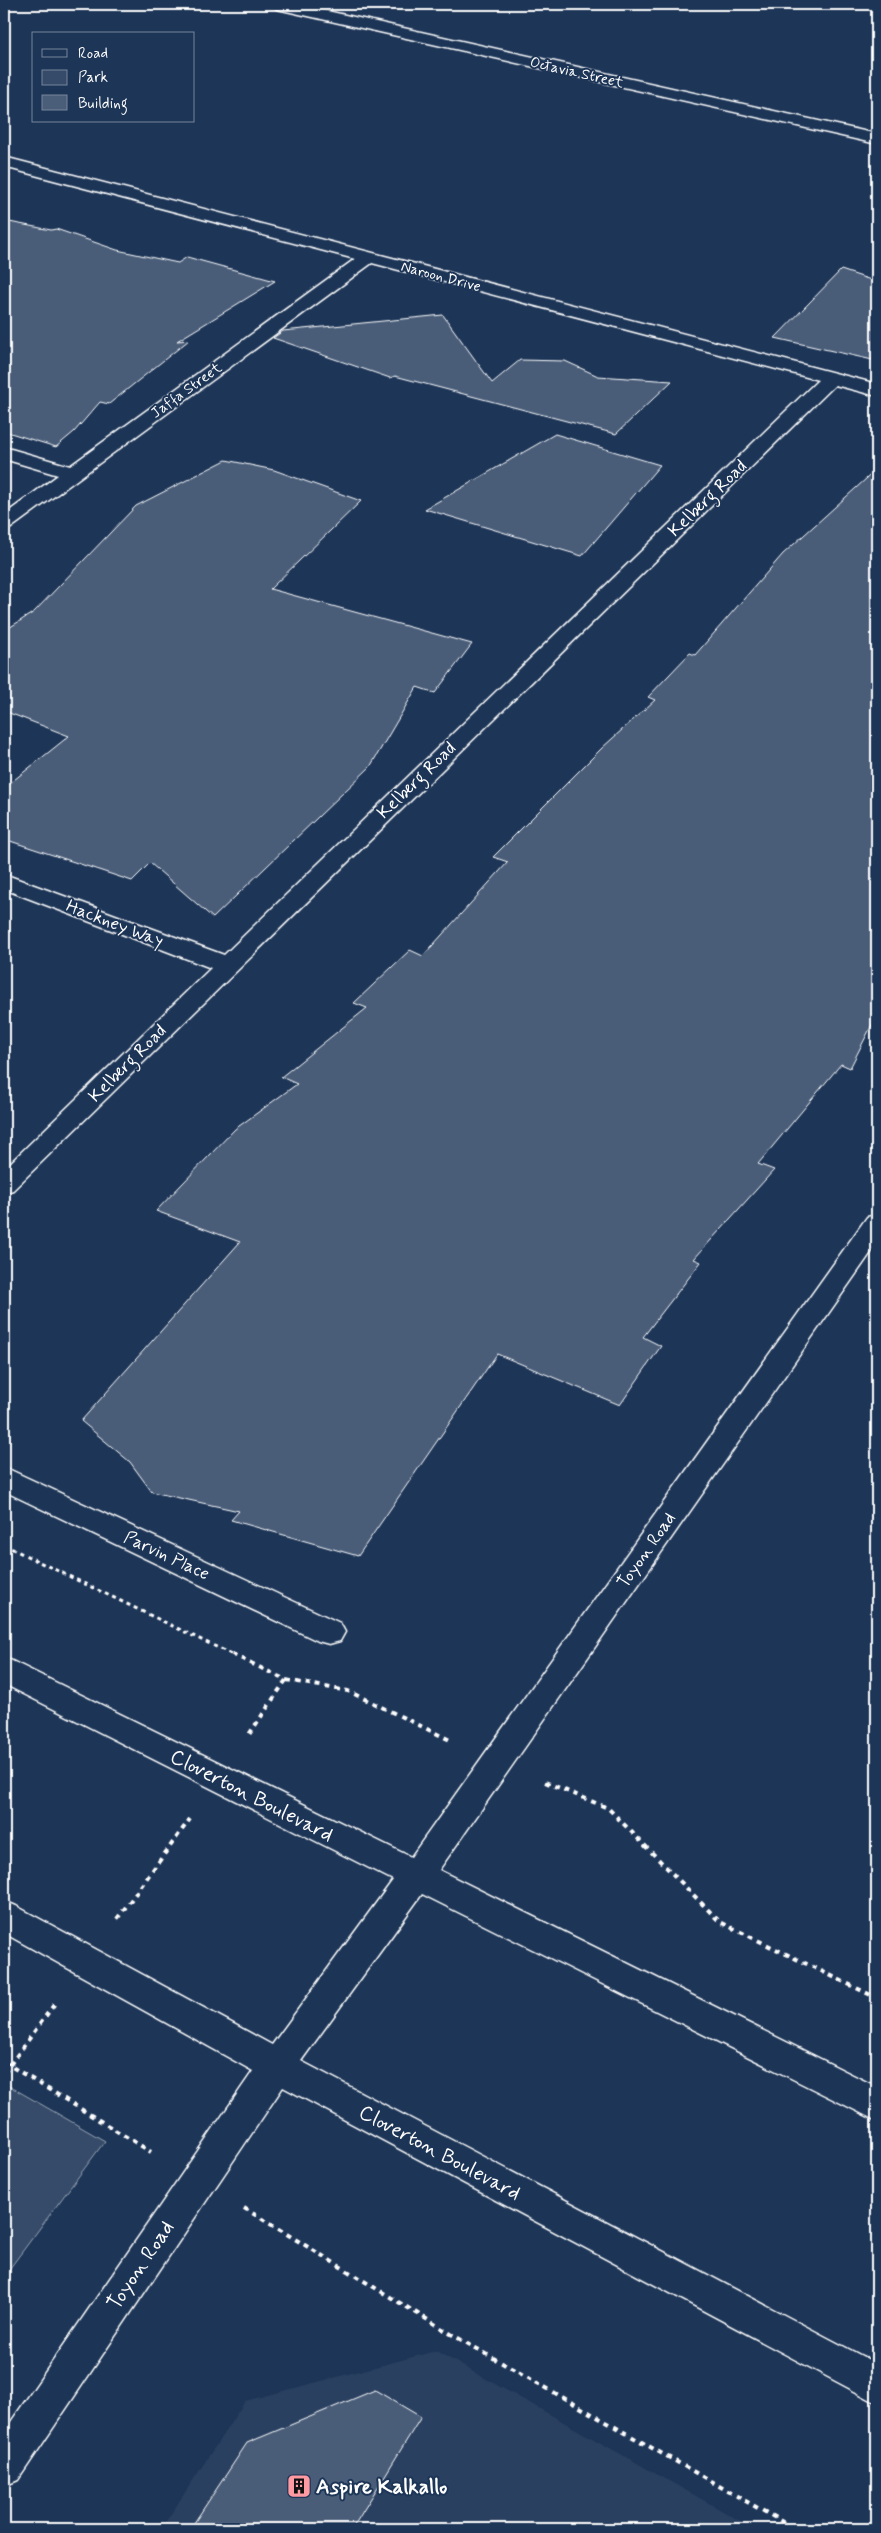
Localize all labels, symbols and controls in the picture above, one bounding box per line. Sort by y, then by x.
legend [32,32,195,122]
text: Road [78,44,108,64]
street label: Octavia Street [528,52,626,93]
text: Park [78,68,108,88]
text: Building [78,94,128,115]
street label: Naroon Drive [399,257,483,297]
street label: Jaffa Street [147,358,226,423]
street label: Kelberg Road [663,455,754,544]
street label: Kelberg Road [372,737,463,826]
street label: Hackney Way [63,894,167,953]
street label: Kelberg Road [83,1019,173,1109]
street label: Toyon Road [612,1508,682,1593]
street label: Parvin Place [120,1526,213,1586]
street label: Cloverton Boulevard [165,1743,338,1849]
street label: Cloverton Boulevard [354,2098,525,2207]
street label: Toyon Road [101,2215,181,2316]
building icon: Aspire Kalkallo [286,2473,312,2499]
place label: Aspire Kalkallo [316,2473,447,2501]

